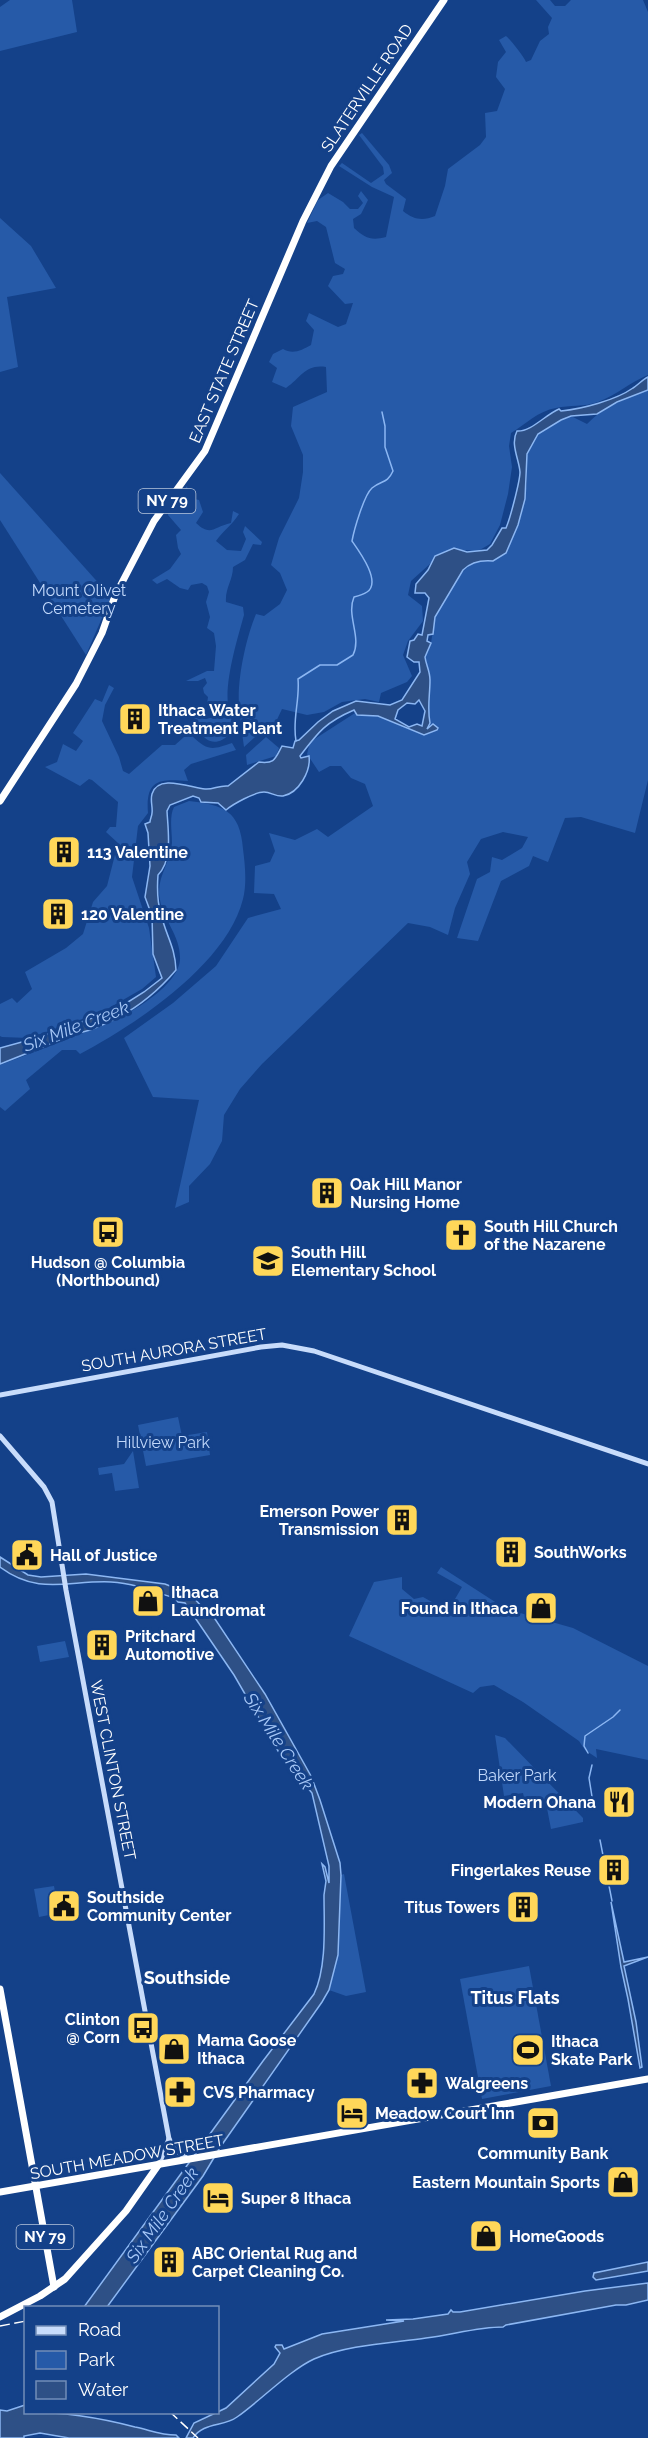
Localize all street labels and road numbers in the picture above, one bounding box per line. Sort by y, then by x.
street label: SLATERVILLE ROAD [317,20,417,156]
street label: EAST STATE STREET [185,296,263,446]
road number: NY 79 [138,489,195,513]
street label: SOUTH AURORA STREET [80,1324,268,1376]
street label: WEST CLINTON STREET [86,1678,140,1862]
street label: SOUTH MEADOW STREET [29,2131,226,2183]
road number: NY 79 [16,2225,74,2249]

